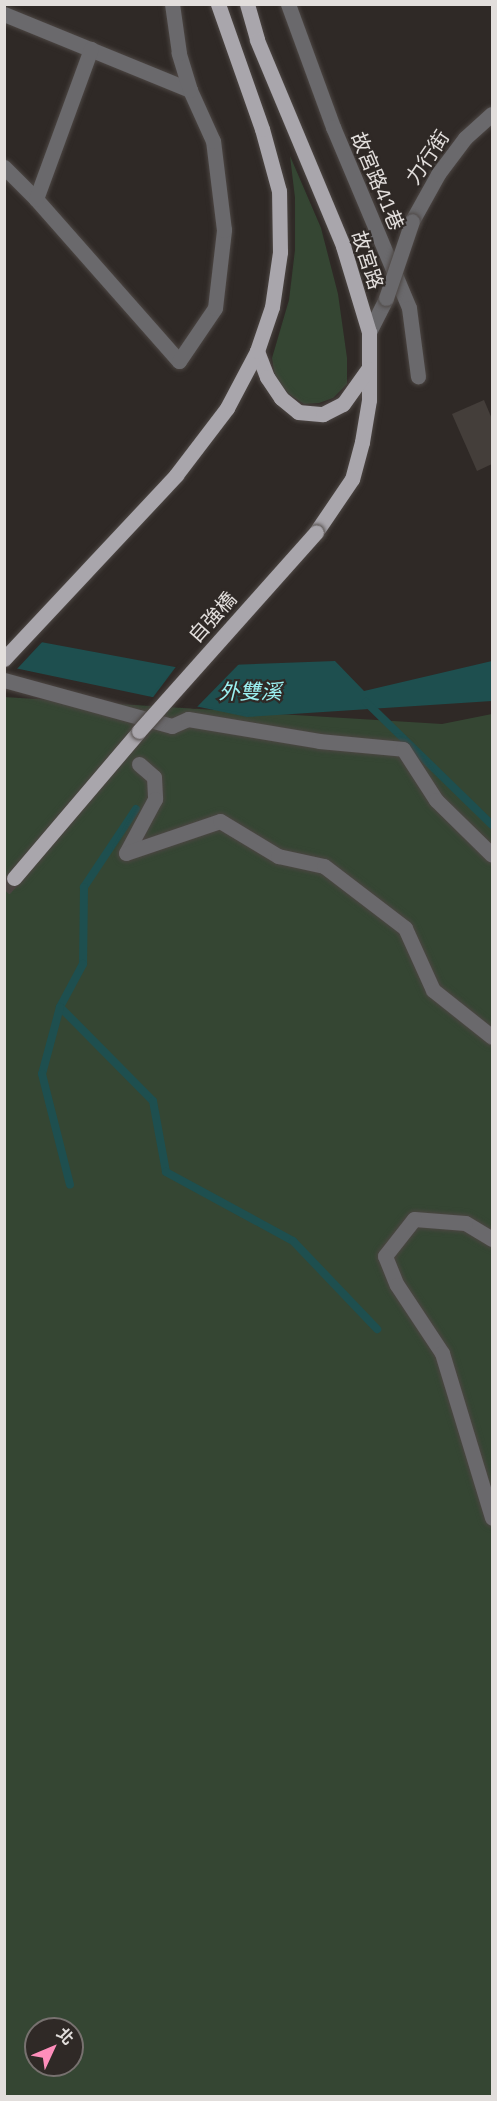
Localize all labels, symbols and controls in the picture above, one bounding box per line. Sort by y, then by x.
street label: 力行街 [400,125,454,189]
street label: 故宮路41巷 [347,128,409,234]
street label: 故宮路 [347,228,389,292]
street label: 自強橋 [183,587,241,647]
water label: 外雙溪 [219,678,281,704]
north arrow [24,2017,84,2077]
text: 北 [53,2023,78,2049]

